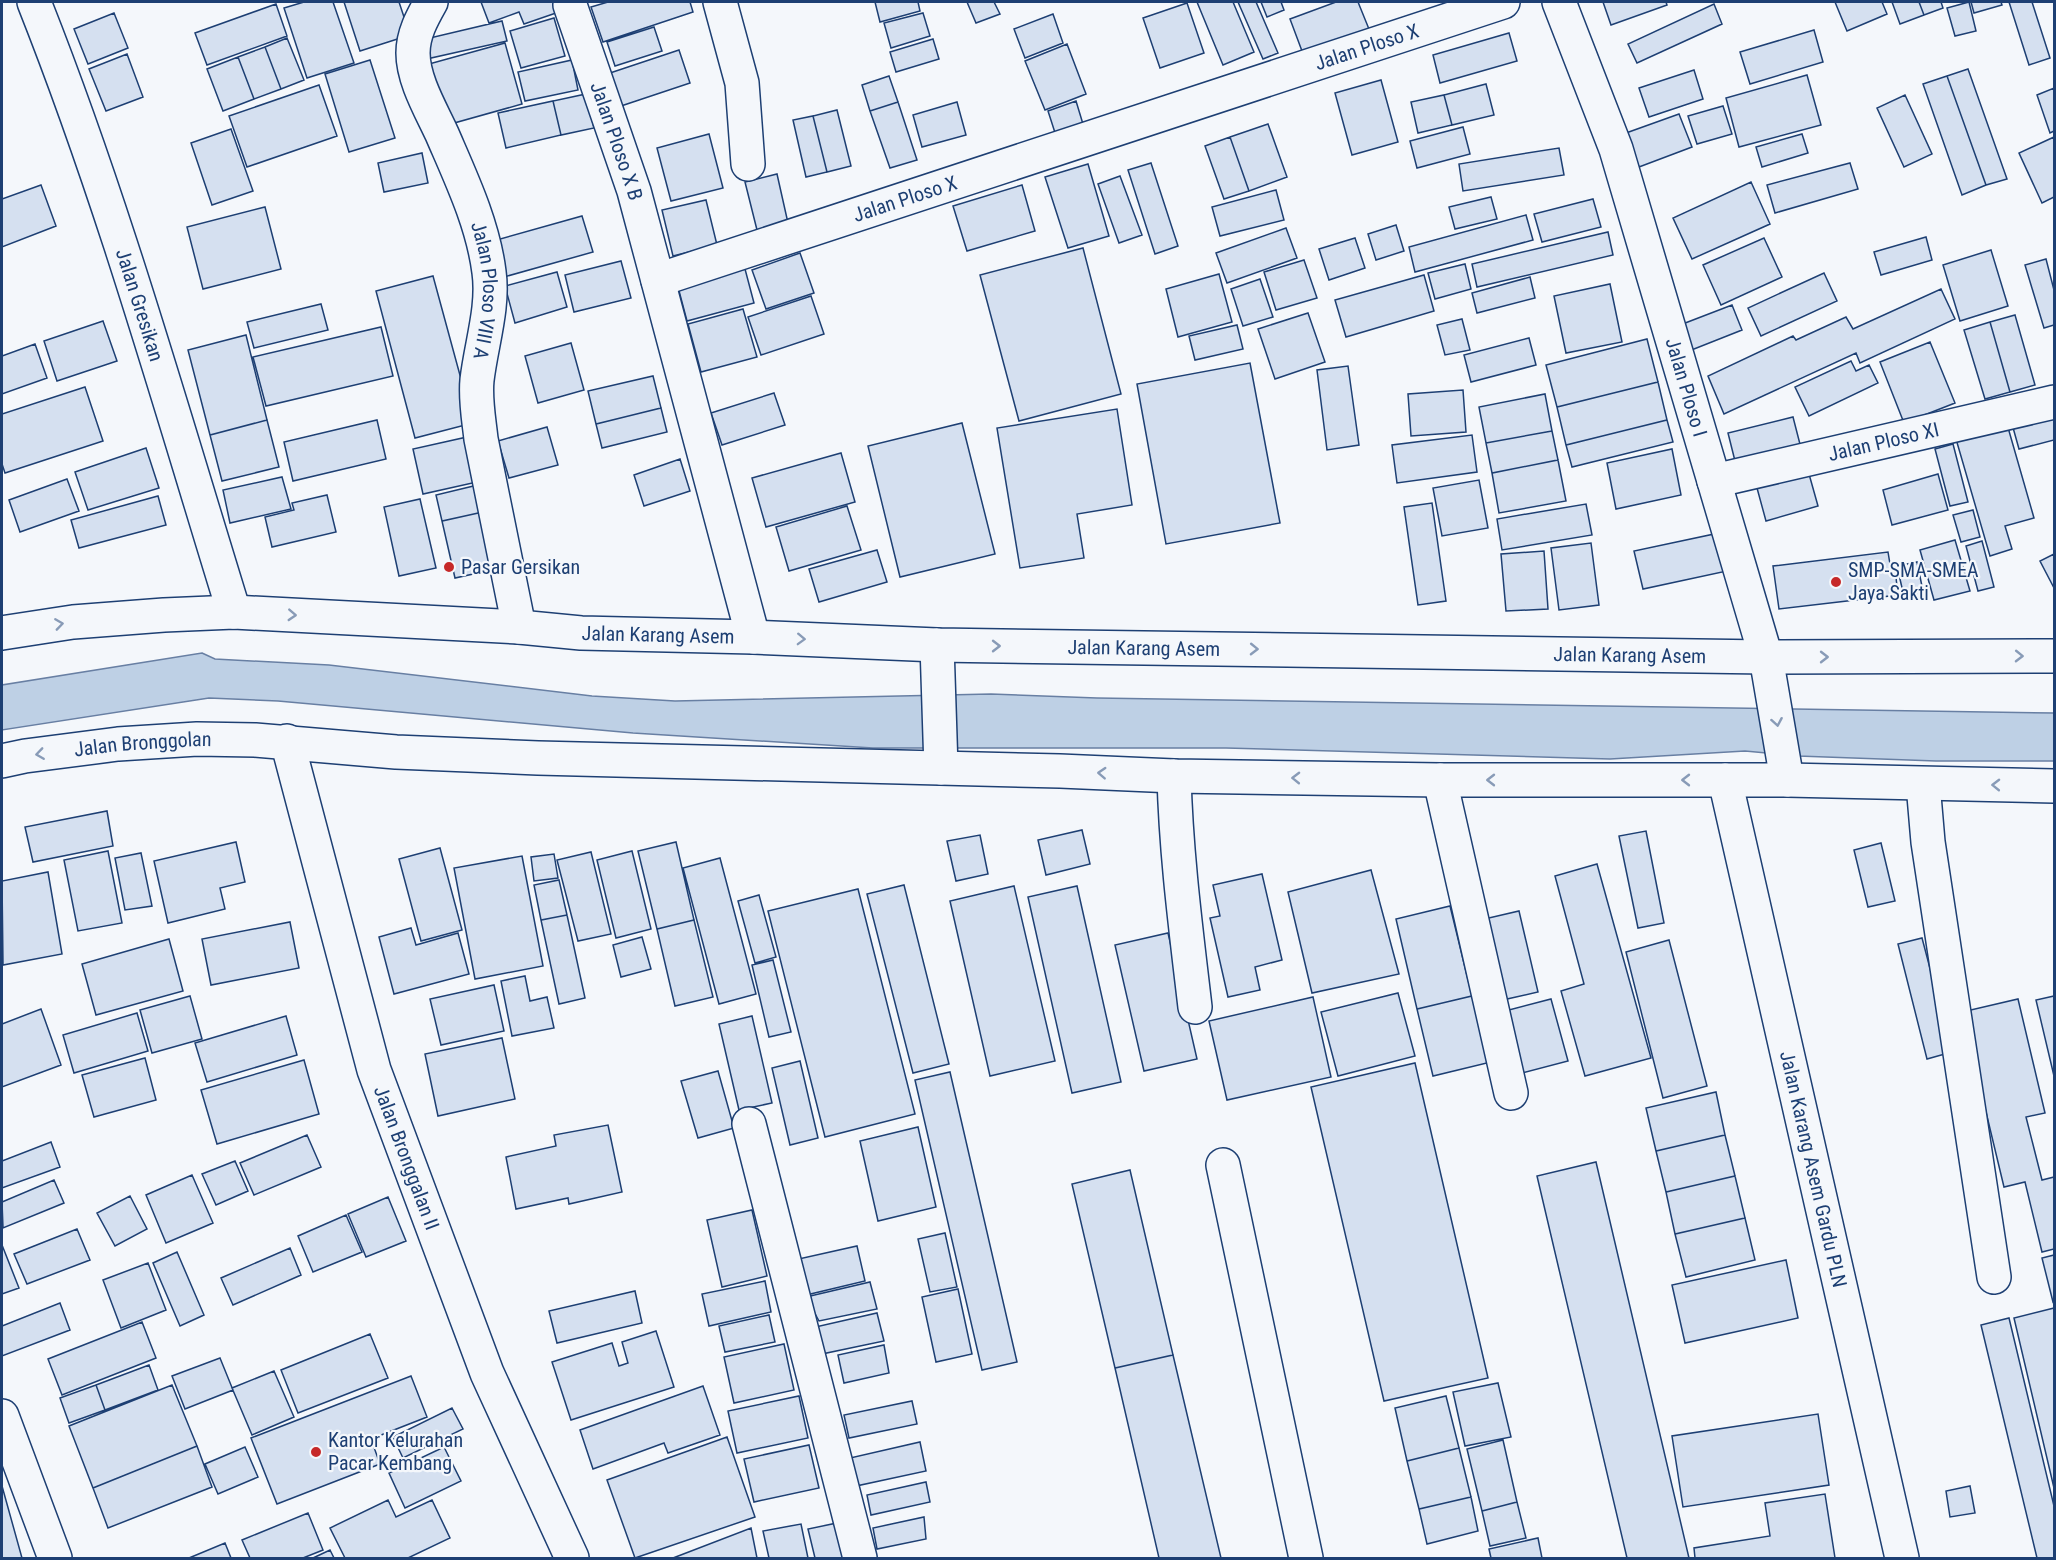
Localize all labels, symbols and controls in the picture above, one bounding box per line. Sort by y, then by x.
street label: Jalan Ploso X [1311,19,1422,75]
street label: Jalan Ploso X B [585,79,648,203]
street label: Jalan Ploso X [850,170,960,227]
street label: Jalan Ploso VIII A [466,218,502,362]
street label: Jalan Gresikan [111,246,169,364]
street label: Jalan Ploso I [1660,335,1712,440]
street label: Jalan Ploso XI [1826,417,1941,466]
place label: Pasar Gersikan [461,555,580,579]
place label: SMP-SMA-SMEA Jaya Sakti [1848,558,1979,605]
marker: Pasar Gersikan [442,560,456,574]
marker: SMP-SMA-SMEA Jaya Sakti [1829,575,1843,589]
one-way arrow [288,609,297,622]
one-way arrow [55,619,64,631]
street label: Jalan Karang Asem [581,621,735,649]
one-way arrow [797,633,806,646]
street label: Jalan Karang Asem [1067,635,1220,661]
one-way arrow [992,640,1001,652]
street label: Jalan Karang Asem [1553,642,1706,668]
one-way arrow [1250,643,1259,655]
one-way arrow [2015,650,2024,662]
one-way arrow [1820,651,1829,663]
one-way arrow [1771,717,1783,727]
street label: Jalan Bronggolan [73,727,212,762]
one-way arrow [36,747,45,760]
one-way arrow [1097,766,1106,779]
one-way arrow [1292,772,1301,784]
one-way arrow [1487,774,1496,786]
one-way arrow [1682,774,1691,786]
one-way arrow [1992,779,2001,791]
street label: Jalan Karang Asem Gardu PLN [1775,1048,1852,1290]
street label: Jalan Bronggalan II [369,1082,445,1233]
place label: Kantor Kelurahan Pacar Kembang [328,1428,463,1475]
marker: Kantor Kelurahan Pacar Kembang [309,1445,323,1459]

